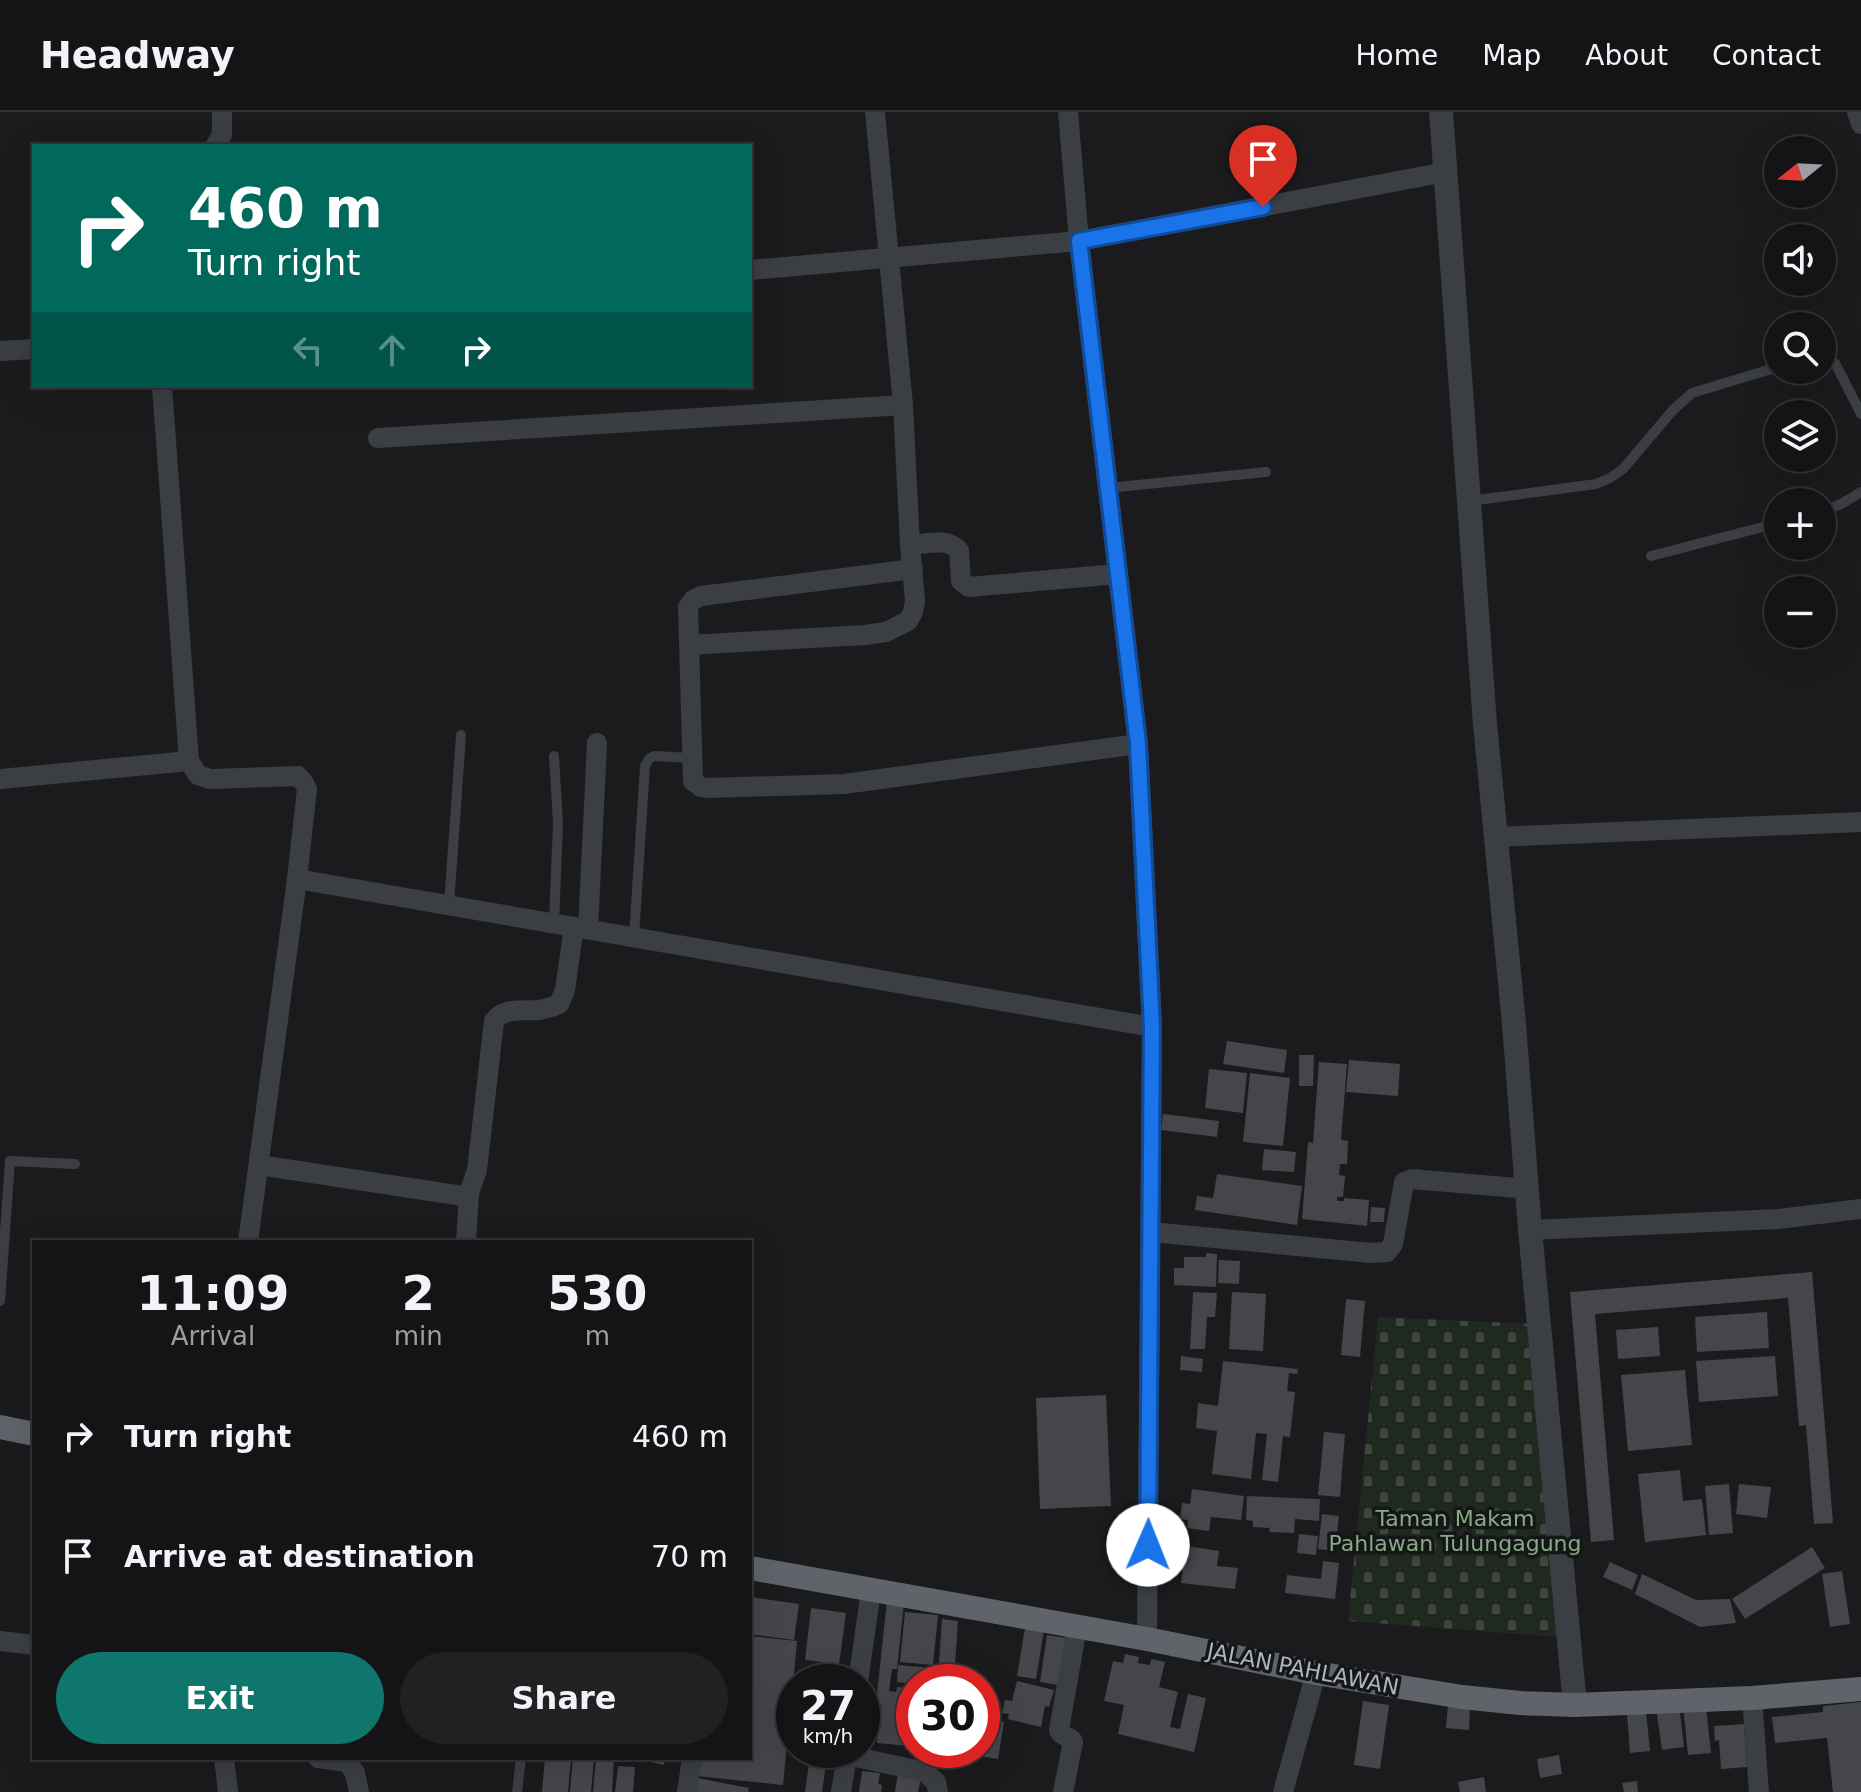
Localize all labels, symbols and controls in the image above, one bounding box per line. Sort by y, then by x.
text: Headway [40,33,235,77]
text: Home [1355,39,1438,72]
text: Map [1482,39,1541,72]
text: About [1585,39,1668,72]
text: Contact [1712,39,1821,72]
pin [1229,125,1297,207]
north arrow [1764,136,1836,208]
map controls [1764,136,1836,648]
icon: arrive [1241,137,1285,181]
text: 460 m [188,175,383,240]
icon: right [56,176,160,280]
button: sound [1764,224,1836,296]
text: Turn right [188,242,360,283]
button: search [1764,312,1836,384]
icon: left [286,328,330,372]
icon: ahead [370,328,414,372]
icon: right [454,328,498,372]
button: layers [1764,400,1836,472]
button: + [1764,488,1836,560]
button: − [1764,576,1836,648]
text: 11:09 [136,1265,289,1321]
text: 2 [402,1265,435,1321]
text: 530 [547,1265,647,1321]
text: Arrival [171,1321,255,1351]
text: min [394,1321,443,1351]
text: m [585,1321,610,1351]
icon: right [56,1414,100,1458]
text: Turn right [124,1419,291,1454]
text: 460 m [632,1419,728,1454]
position arrow [1106,1503,1190,1587]
park label: Taman Makam Pahlawan Tulungagung [1328,1506,1582,1556]
icon: arrive [56,1534,100,1578]
text: Arrive at destination [124,1539,475,1574]
text: 70 m [651,1539,728,1574]
street label: JALAN PAHLAWAN [1203,1638,1401,1700]
button: Exit [56,1652,384,1744]
button: Share [400,1652,728,1744]
speed limit sign: 30 [896,1664,1000,1768]
text: 27 [800,1683,856,1729]
text: km/h [803,1724,853,1748]

